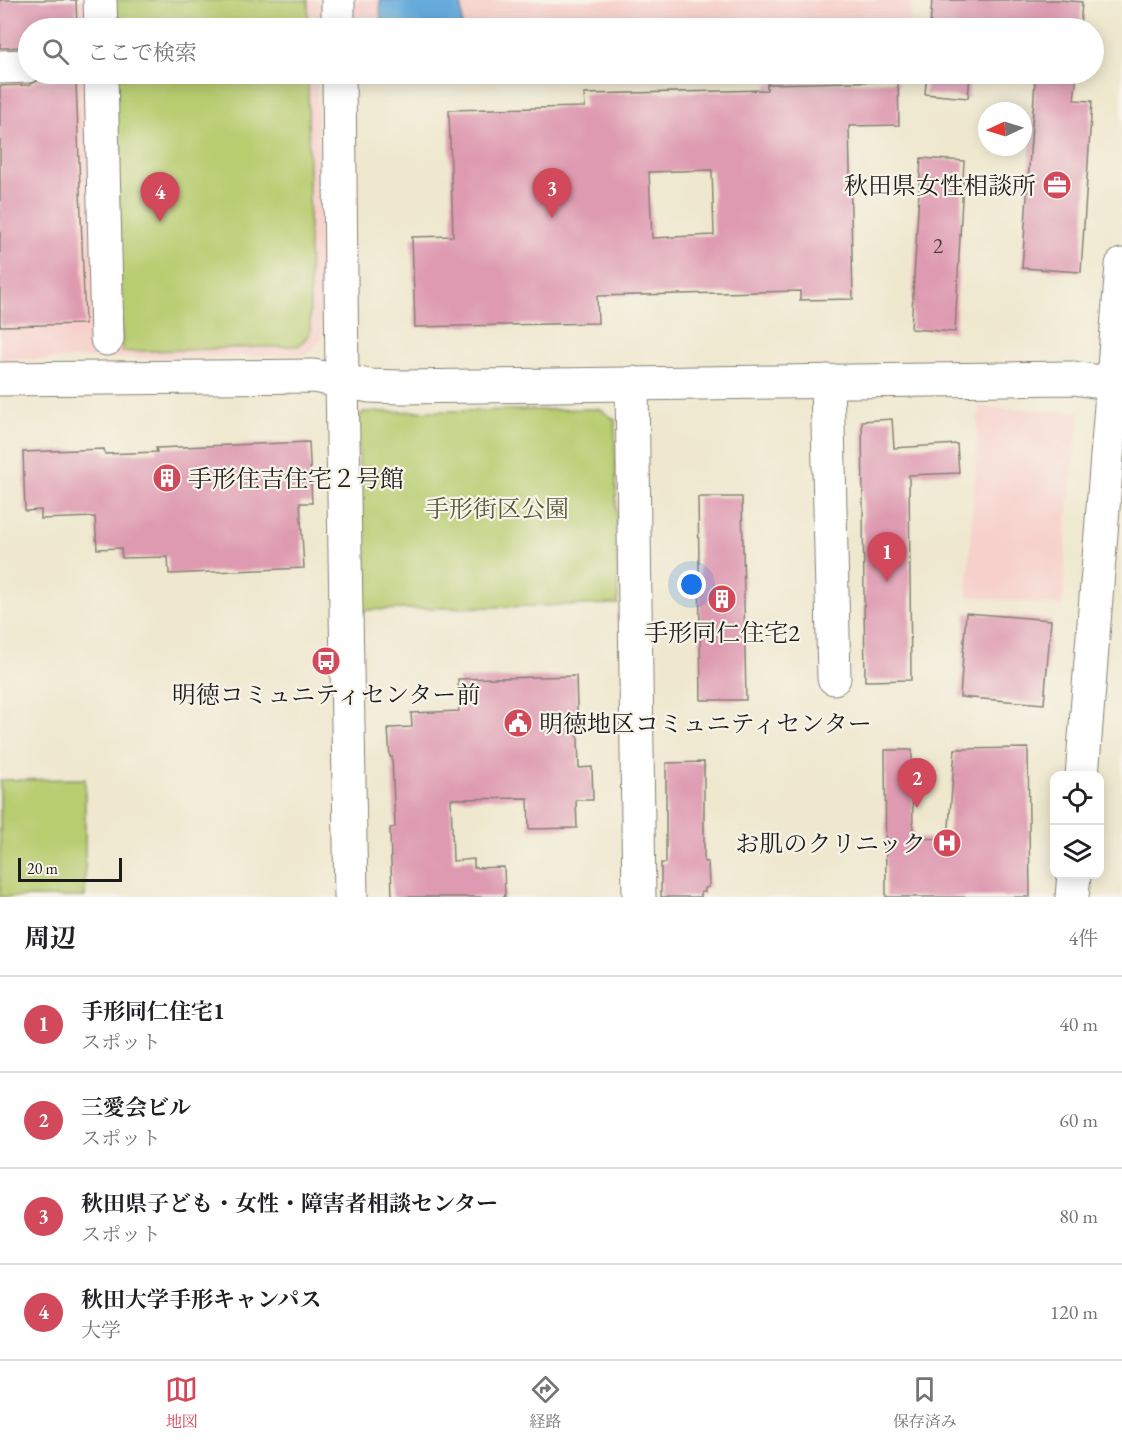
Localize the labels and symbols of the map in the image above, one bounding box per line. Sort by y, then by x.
north arrow [978,102,1032,156]
pin: 3 [532,168,572,218]
office icon: 秋田県女性相談所 [1041,169,1073,201]
place label: 秋田県女性相談所 [844,170,1036,201]
pin: 4 [140,172,180,222]
house number: 2 [933,232,943,259]
building icon: 手形住吉住宅２号館 [151,462,183,494]
place label: 手形住吉住宅２号館 [188,463,404,494]
park label: 手形街区公園 [425,493,569,524]
pin: 1 [868,532,906,582]
your location [677,570,706,599]
building icon: 手形同仁住宅2 [706,583,738,615]
place label: 手形同仁住宅2 [644,617,800,648]
bus stop icon: 明徳コミュニティセンター前 [310,645,342,677]
place label: 明徳コミュニティセンター前 [172,679,480,710]
public building icon: 明徳地区コミュニティセンター [502,707,534,739]
place label: 明徳地区コミュニティセンター [539,708,872,739]
pin: 2 [898,758,936,808]
hospital icon: お肌のクリニック [931,827,963,859]
place label: お肌のクリニック [735,828,926,859]
scale bar [18,855,122,882]

